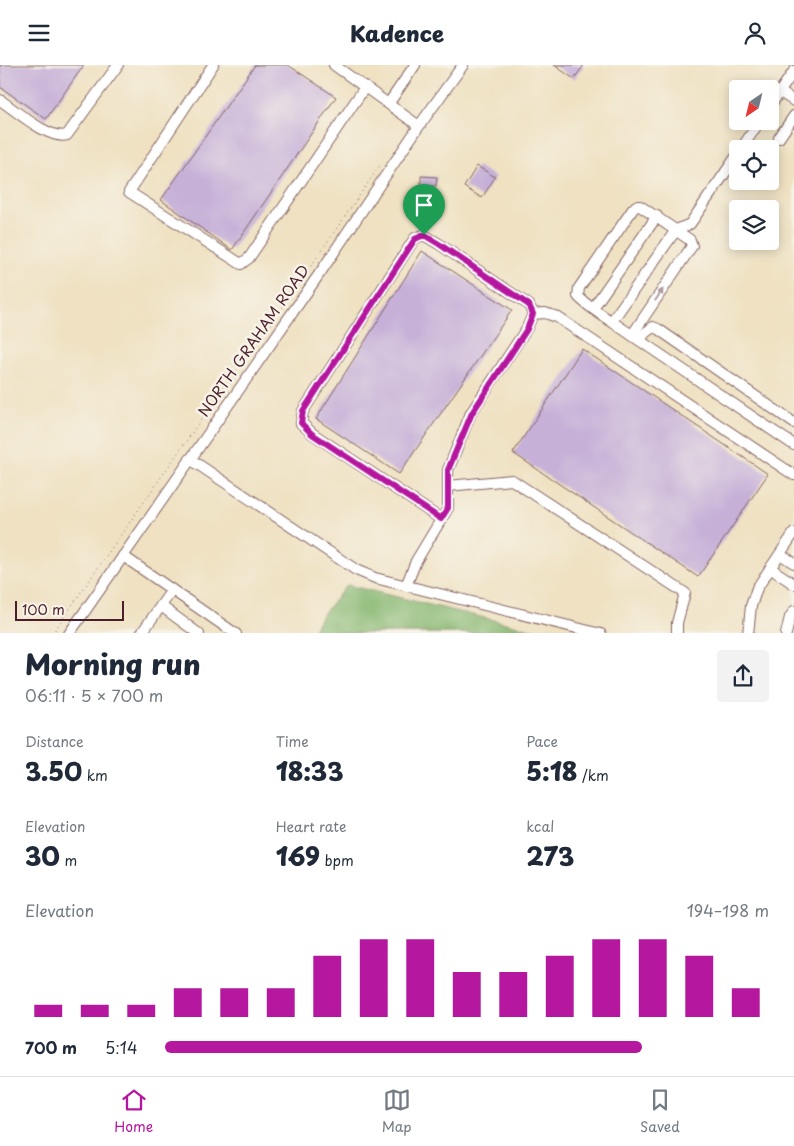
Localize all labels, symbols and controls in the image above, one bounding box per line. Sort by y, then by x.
text: Kadence [350,16,444,49]
icon: menu [25,19,53,47]
icon: person [741,19,769,47]
north arrow [729,80,779,130]
map controls [729,80,779,250]
button: locate [729,140,779,190]
pin [403,184,445,235]
icon: arrive [410,191,438,219]
button: layers [729,200,779,250]
street label: NORTH GRAHAM ROAD [191,259,314,421]
one-way arrow [654,288,664,301]
scale bar [15,599,124,622]
text: 100 m [22,599,65,620]
text: Morning run [25,642,201,685]
button: share [717,650,769,702]
text: 06:11 · 5 × 700 m [25,683,163,707]
text: Distance [25,731,84,752]
text: Time [276,731,309,752]
text: Pace [526,731,558,752]
text: 3.50 [25,752,82,790]
text: 18:33 [276,752,343,790]
text: 5:18 [526,752,577,790]
text: km [82,765,108,786]
text: /km [577,765,609,786]
text: Elevation [25,816,85,837]
text: Heart rate [276,816,346,837]
text: kcal [526,816,554,837]
text: 30 [25,837,60,875]
text: 169 [276,837,320,875]
text: 273 [526,837,574,875]
text: m [60,850,77,871]
text: bpm [320,850,354,871]
text: Elevation [25,898,94,922]
text: 194–198 m [687,898,769,922]
text: 700 m [25,1035,77,1059]
text: 5:14 [105,1035,138,1059]
tab: Home [114,1086,153,1137]
tab: Map [382,1086,412,1137]
tab: Saved [640,1086,680,1137]

